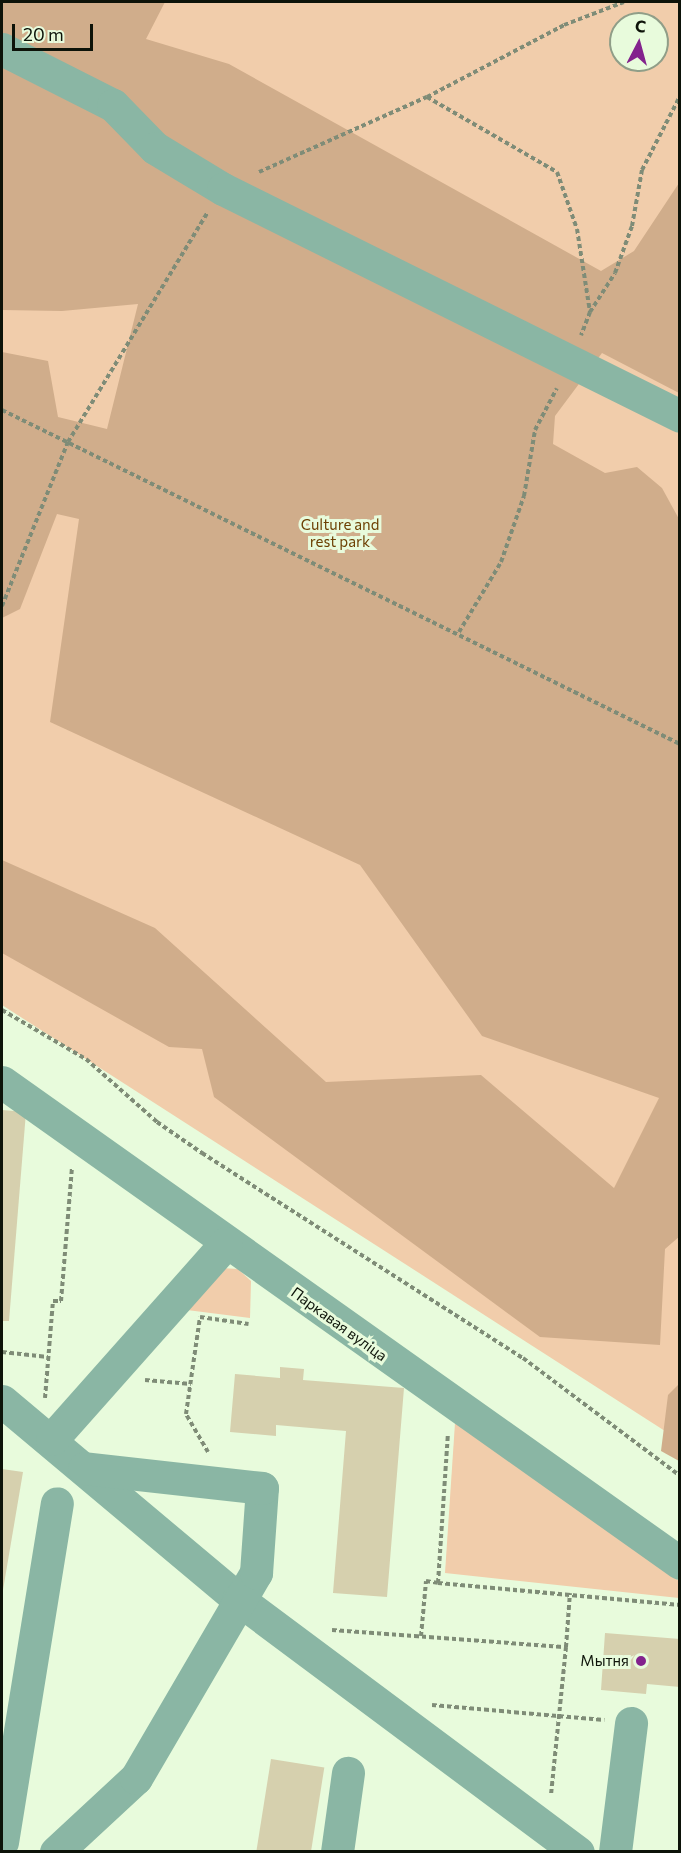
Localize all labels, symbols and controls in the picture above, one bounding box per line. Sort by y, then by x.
scale bar [15,12,96,50]
north arrow [609,12,669,72]
text: С [634,16,647,36]
text: 20 m [23,23,64,45]
park label: Culture and rest park [301,515,379,550]
street label: Паркавая вуліца [288,1283,390,1365]
place label: Мытня [580,1652,629,1670]
marker: Мытня [634,1654,648,1668]

